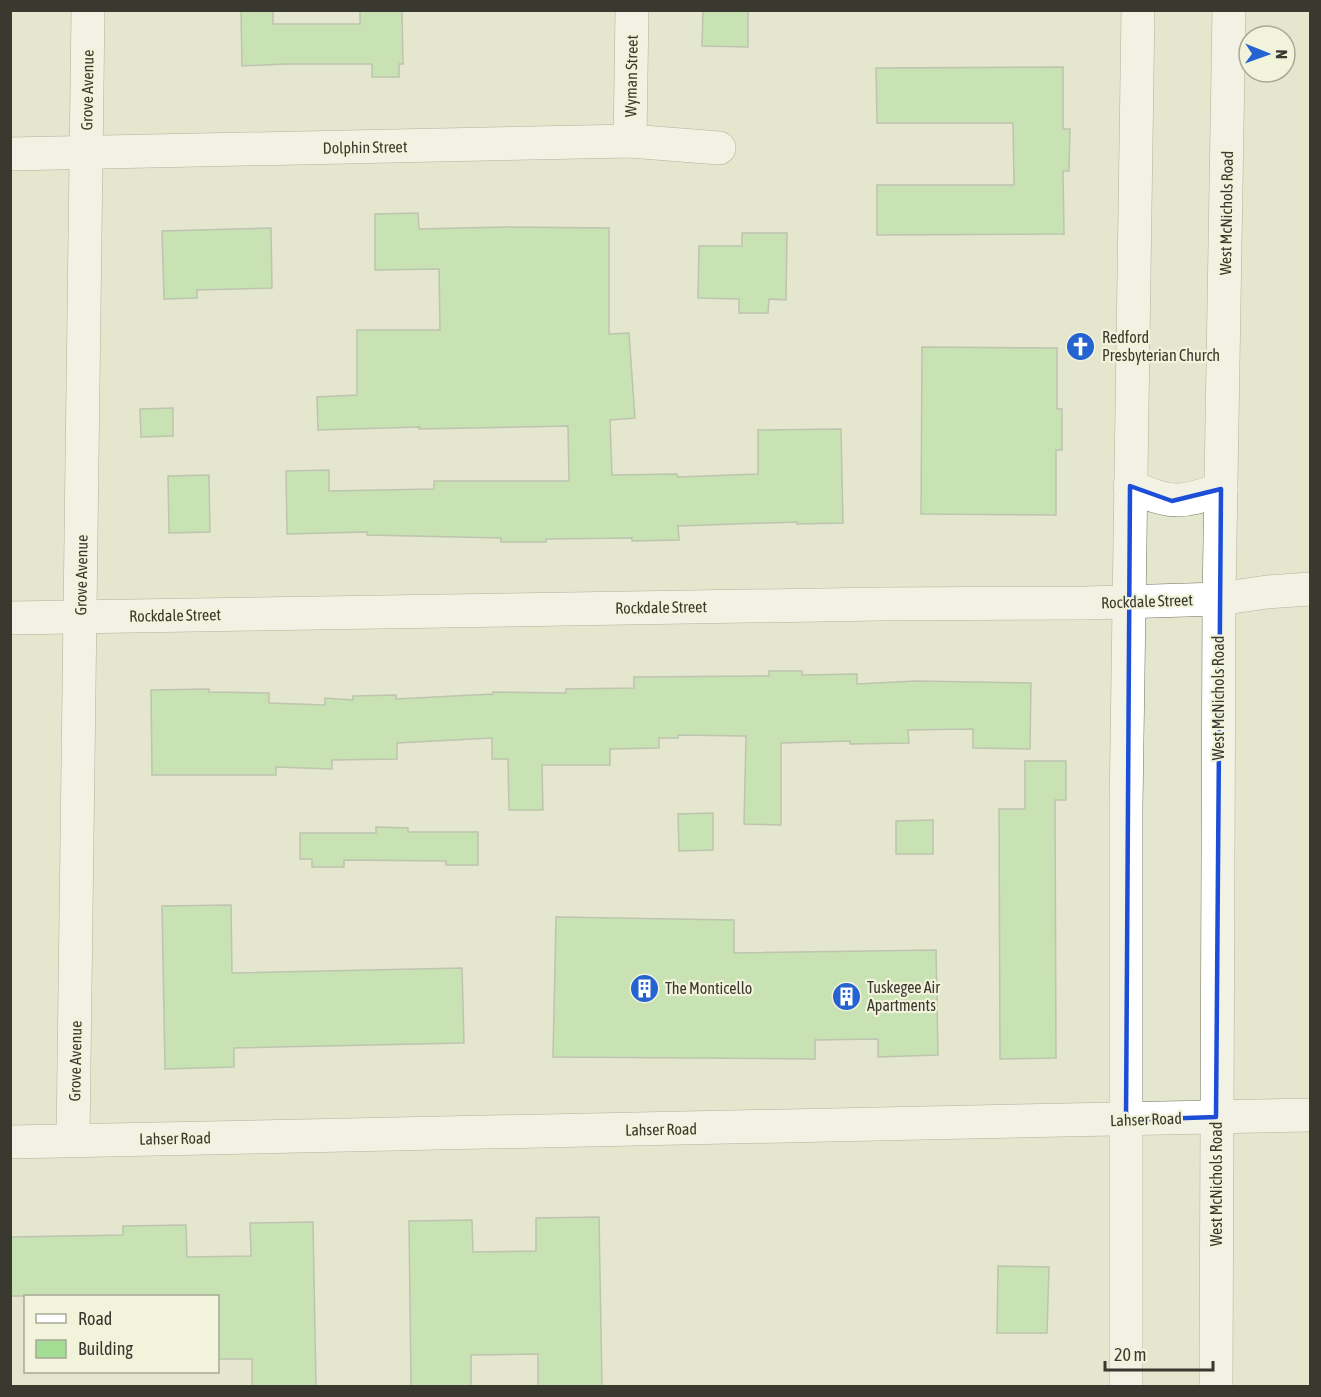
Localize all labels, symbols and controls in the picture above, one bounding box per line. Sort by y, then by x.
north arrow [1237,24,1297,84]
street label: Wyman Street [621,34,642,117]
street label: Grove Avenue [77,49,97,131]
text: N [1273,49,1291,59]
street label: Dolphin Street [322,137,408,158]
street label: West McNichols Road [1216,151,1236,275]
place label: Redford Presbyterian Church [1102,328,1220,365]
church icon: Redford Presbyterian Church [1065,330,1097,362]
street label: Grove Avenue [71,534,91,616]
street label: Rockdale Street [1101,590,1194,612]
street label: Rockdale Street [615,597,707,617]
street label: Rockdale Street [129,605,221,625]
street label: West McNichols Road [1209,636,1227,760]
building icon: The Monticello [628,972,660,1004]
place label: Tuskegee Air Apartments [867,978,940,1015]
place label: The Monticello [665,979,752,997]
building icon: Tuskegee Air Apartments [830,980,862,1012]
street label: Grove Avenue [65,1020,85,1102]
street label: Lahser Road [1110,1109,1182,1129]
street label: Lahser Road [625,1119,697,1139]
street label: West McNichols Road [1207,1122,1225,1246]
street label: Lahser Road [139,1128,211,1148]
legend [24,1295,219,1373]
text: Road [78,1308,112,1329]
scale bar [1105,1334,1213,1372]
text: Building [78,1338,133,1359]
text: 20 m [1114,1344,1146,1365]

